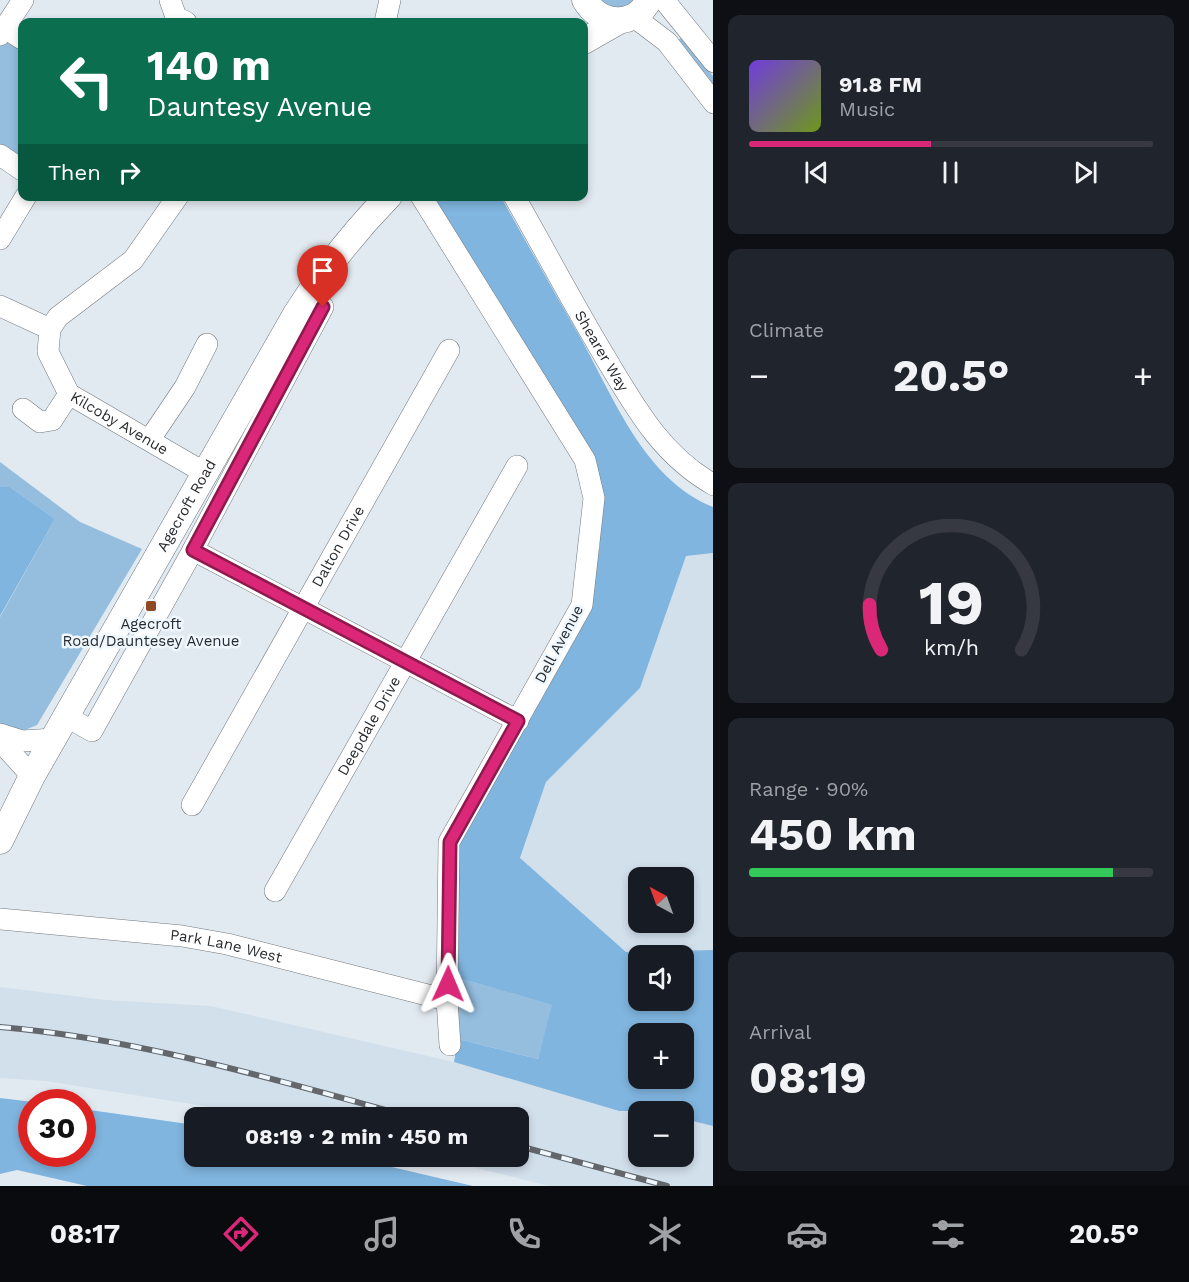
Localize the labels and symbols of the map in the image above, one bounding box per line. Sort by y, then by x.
pin [297,245,348,307]
street label: Shearer Way [571,307,633,395]
street label: Kilcoby Avenue [67,388,171,459]
street label: Agecroft Road [153,456,220,555]
street label: Dalton Drive [308,502,368,590]
marker: Agecroft Road/Dauntesey Avenue [144,599,158,613]
street label: Dell Avenue [531,602,587,686]
place label: Agecroft Road/Dauntesey Avenue [63,615,240,650]
street label: Deepdale Drive [334,673,404,779]
north arrow [628,867,694,933]
street label: Park Lane West [169,926,285,967]
position arrow [416,952,480,1016]
speed limit sign: 30 [18,1089,96,1167]

